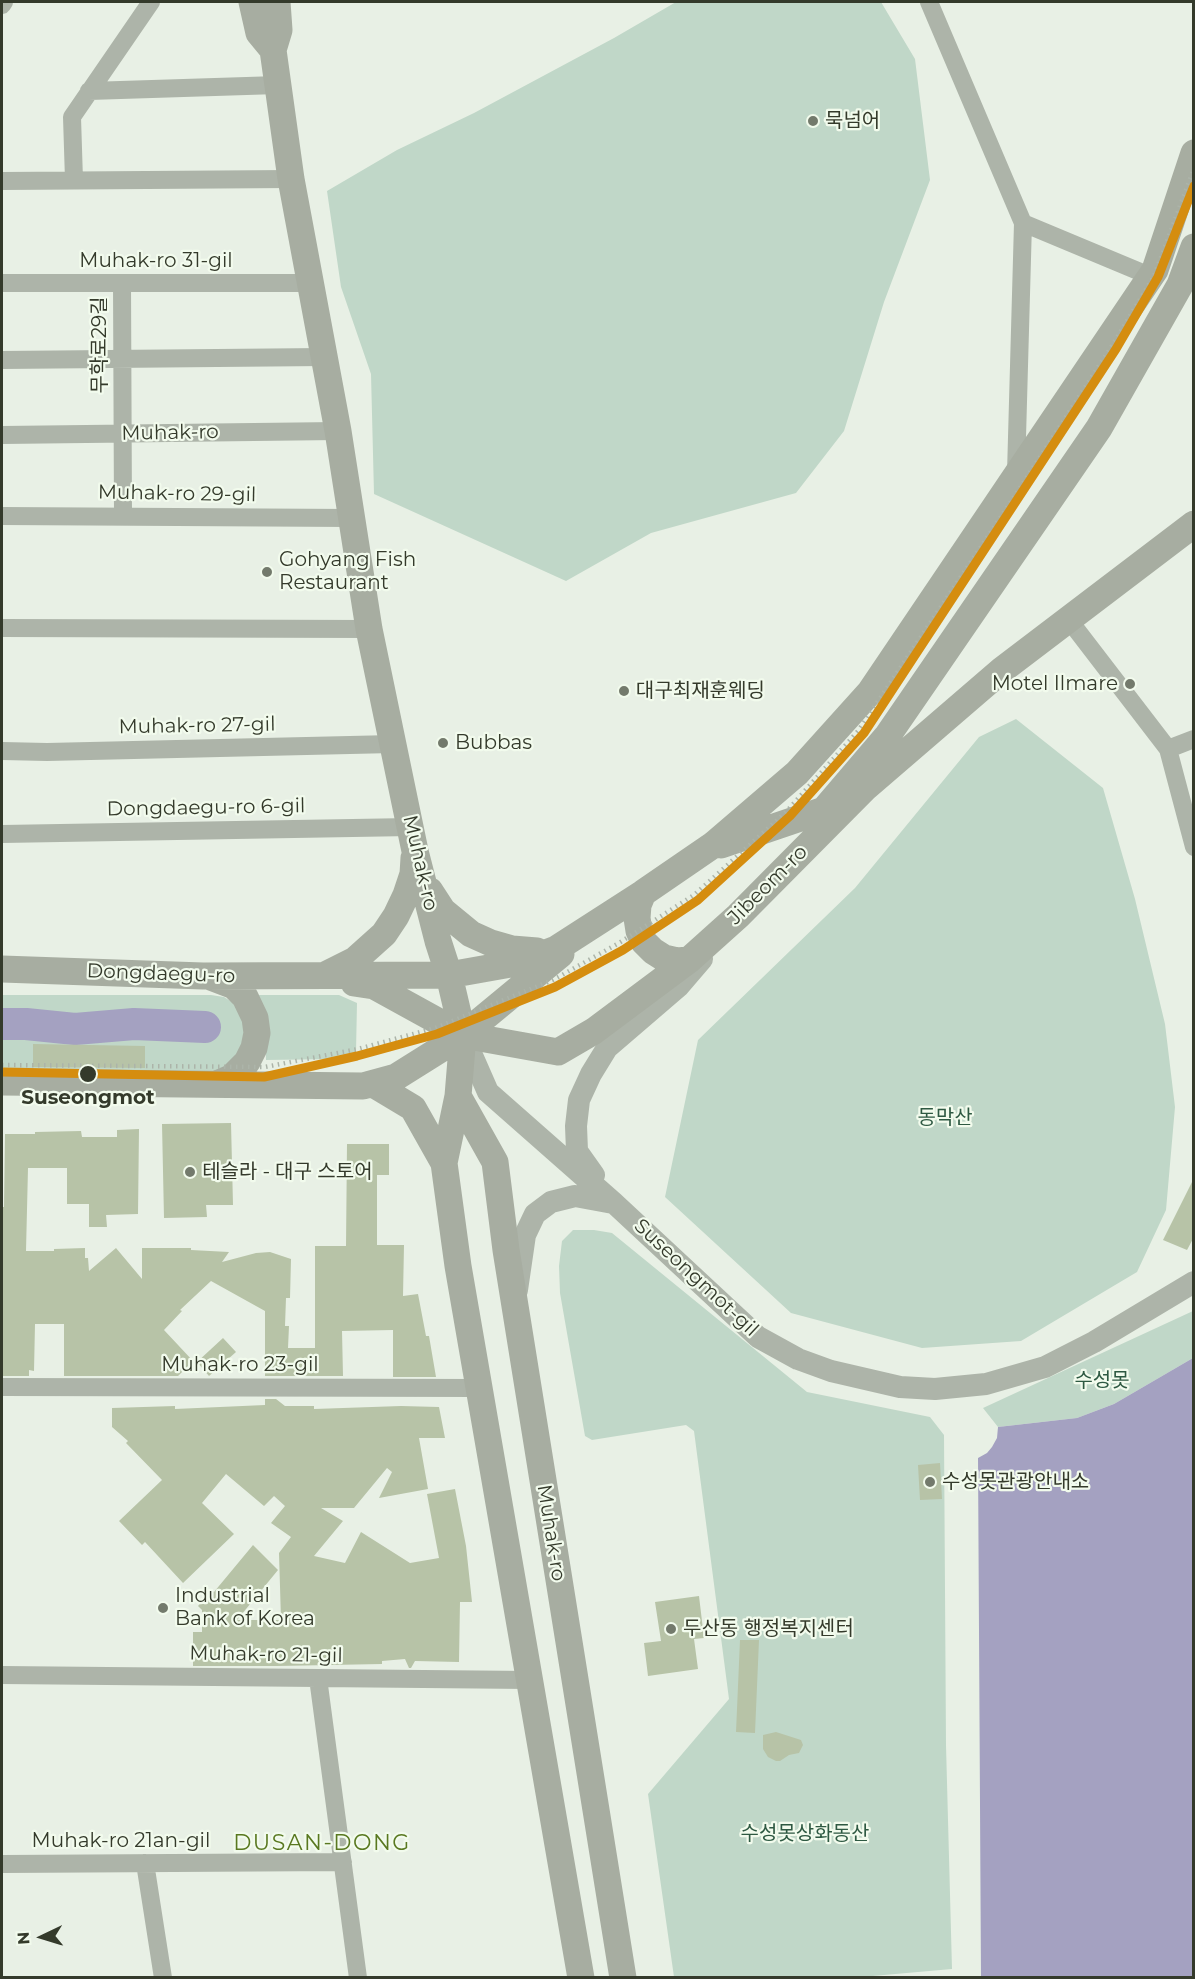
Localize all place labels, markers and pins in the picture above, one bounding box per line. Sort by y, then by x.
place label: 묵넘어 [825,109,880,133]
marker: 묵넘어 [806,114,820,128]
place label: Gohyang Fish Restaurant [279,548,416,595]
marker: Gohyang Fish Restaurant [260,565,274,579]
place label: Motel Ilmare [992,672,1118,696]
marker: Motel Ilmare [1123,677,1137,691]
place label: 대구최재훈웨딩 [636,679,765,703]
marker: 대구최재훈웨딩 [617,684,631,698]
place label: Bubbas [455,731,532,755]
marker: Bubbas [436,736,450,750]
marker: Suseongmot [78,1064,98,1084]
place label: Suseongmot [21,1086,155,1110]
place label: 테슬라 - 대구 스토어 [202,1160,373,1184]
marker: 테슬라 - 대구 스토어 [183,1165,197,1179]
place label: 수성못관광안내소 [942,1470,1089,1494]
marker: 수성못관광안내소 [923,1475,937,1489]
place label: Industrial Bank of Korea [175,1584,315,1631]
marker: Industrial Bank of Korea [156,1601,170,1615]
place label: 두산동 행정복지센터 [683,1617,854,1641]
marker: 두산동 행정복지센터 [664,1622,678,1636]

